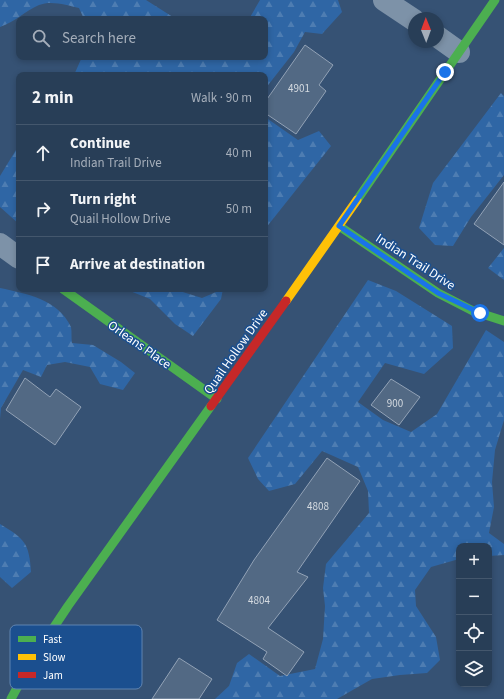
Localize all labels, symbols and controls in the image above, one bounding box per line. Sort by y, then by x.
north arrow [408,12,444,48]
search box [16,16,268,60]
icon: search [30,27,52,49]
text: Search here [62,28,136,49]
route end [436,63,454,81]
house number: 4901 [288,81,310,96]
text: 2 min [32,86,73,110]
text: Walk · 90 m [191,89,252,107]
text: Continue [70,133,130,154]
icon: ahead [32,142,54,164]
text: 40 m [226,144,252,162]
text: Indian Trail Drive [70,154,162,172]
text: Turn right [70,189,136,210]
icon: right [32,198,54,220]
text: 50 m [226,200,252,218]
text: Quail Hollow Drive [70,210,171,228]
street label: Indian Trail Drive [372,229,459,294]
icon: arrive [32,254,54,276]
text: Arrive at destination [70,254,205,275]
route start [471,304,489,322]
street label: Quail Hollow Drive [200,305,272,398]
street label: Orleans Place [104,316,175,373]
house number: 900 [387,396,403,411]
house number: 4808 [307,499,329,514]
map controls [456,543,492,687]
button: + [456,543,492,579]
button: − [456,579,492,615]
house number: 4804 [248,593,270,608]
button: locate [456,615,492,651]
legend [10,625,142,689]
text: Fast [43,632,62,647]
text: Slow [43,650,66,665]
button: layers [456,651,492,687]
text: Jam [43,668,63,683]

